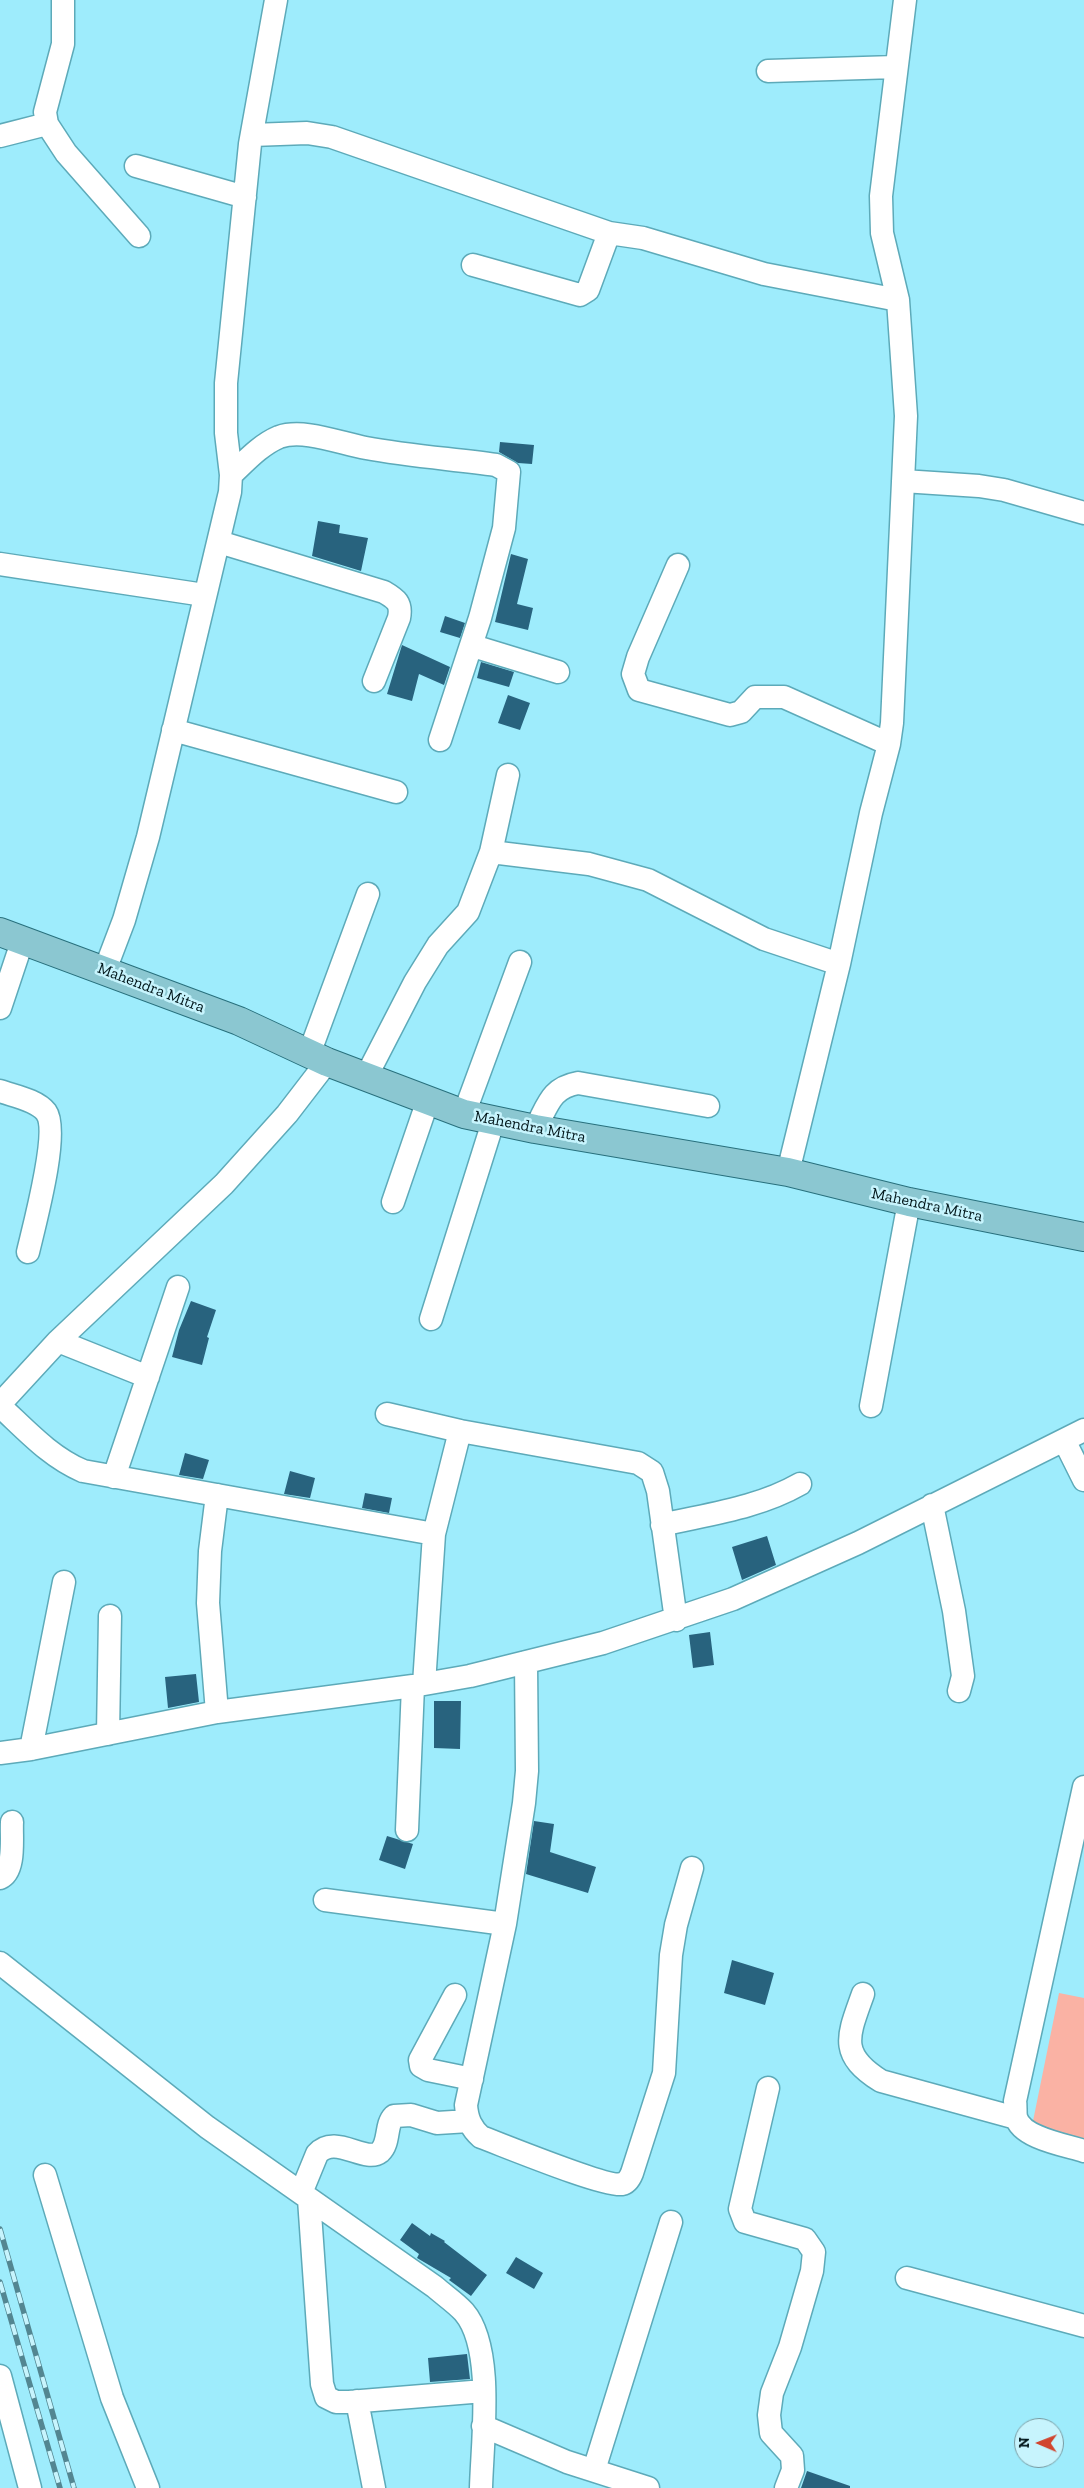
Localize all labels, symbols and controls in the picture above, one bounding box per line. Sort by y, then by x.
street label: Mahendra Mitra [95,959,207,1017]
street label: Mahendra Mitra [473,1107,587,1147]
street label: Mahendra Mitra [870,1184,984,1226]
north arrow [1014,2418,1064,2468]
text: N [1016,2437,1033,2448]

